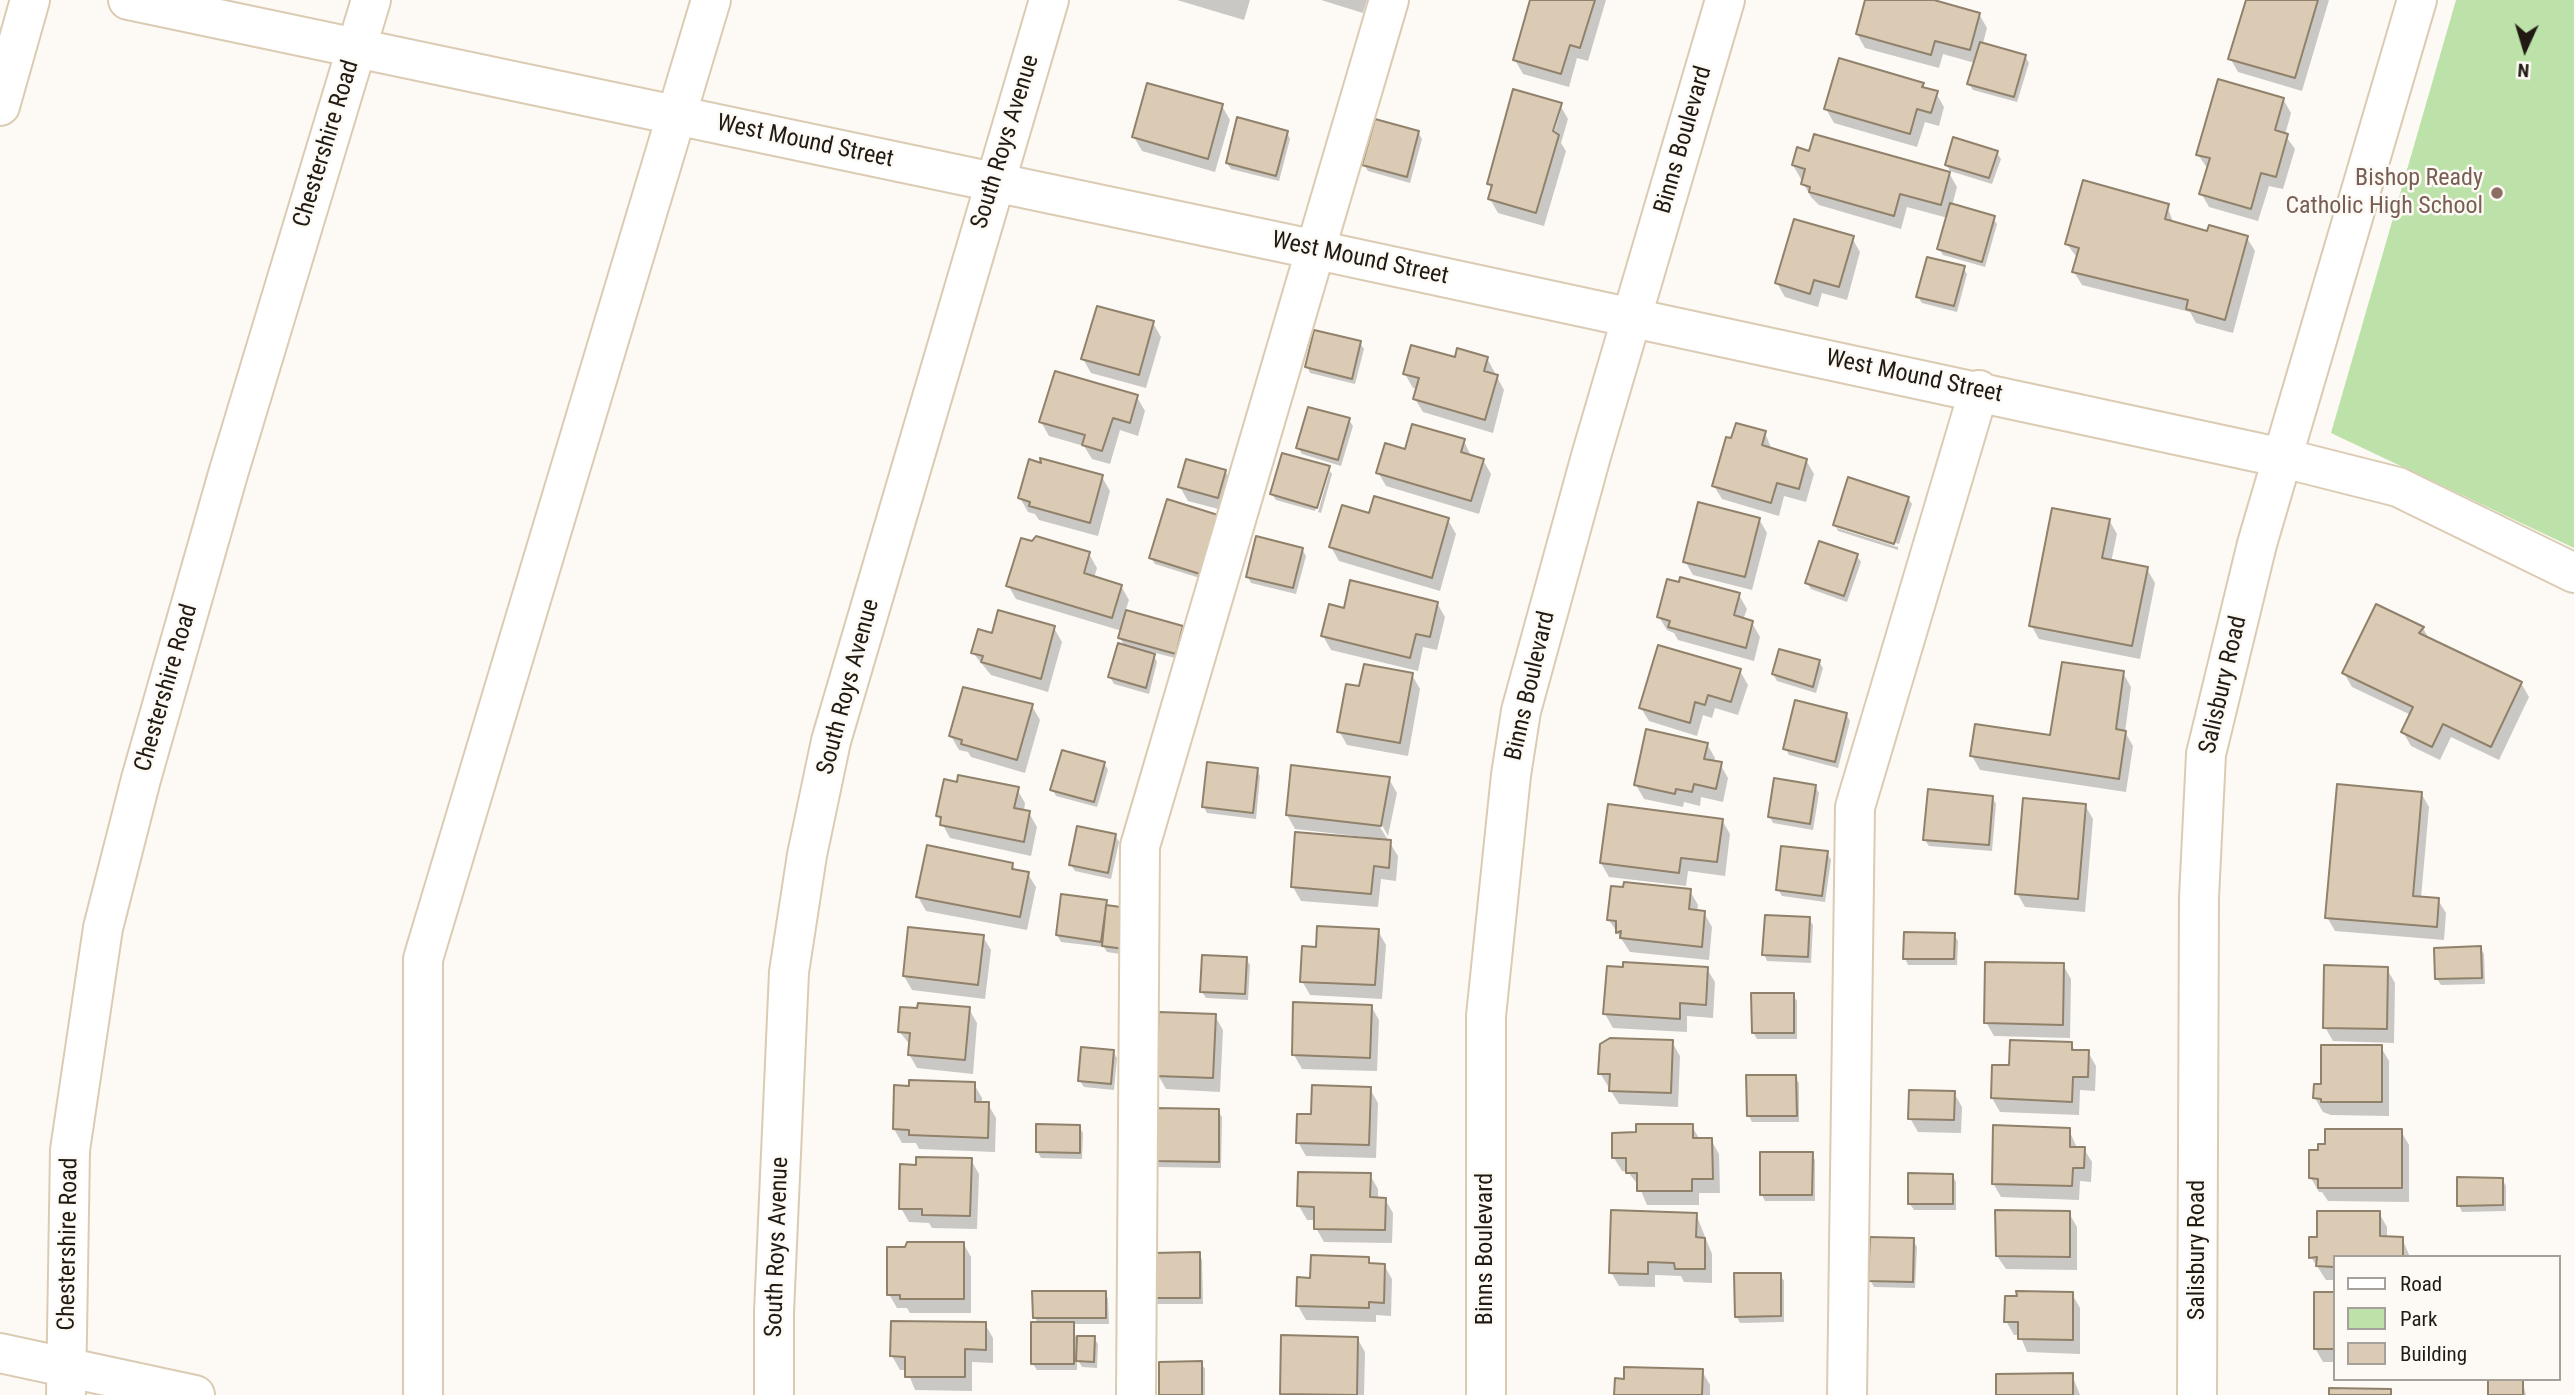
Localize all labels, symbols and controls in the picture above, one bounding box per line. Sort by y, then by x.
north arrow [2490,14,2560,84]
street label: South Roys Avenue [966,52,1046,232]
street label: Chestershire Road [288,57,366,231]
text: N [2517,59,2530,82]
street label: Binns Boulevard [1649,63,1719,217]
street label: West Mound Street [714,109,896,175]
place label: Bishop Ready Catholic High School [2286,165,2483,221]
marker: Bishop Ready Catholic High School [2489,185,2505,201]
street label: West Mound Street [1269,226,1451,292]
street label: West Mound Street [1823,344,2005,410]
street label: South Roys Avenue [812,596,886,778]
street label: Chestershire Road [129,601,205,775]
street label: Binns Boulevard [1500,609,1562,763]
street label: Salisbury Road [2194,613,2254,757]
street label: South Roys Avenue [760,1156,796,1338]
street label: Chestershire Road [53,1157,85,1331]
street label: Binns Boulevard [1472,1173,1500,1325]
street label: Salisbury Road [2184,1180,2212,1320]
legend [2332,1255,2560,1381]
text: Road [2400,1272,2442,1296]
text: Park [2400,1307,2437,1331]
text: Building [2400,1342,2467,1366]

